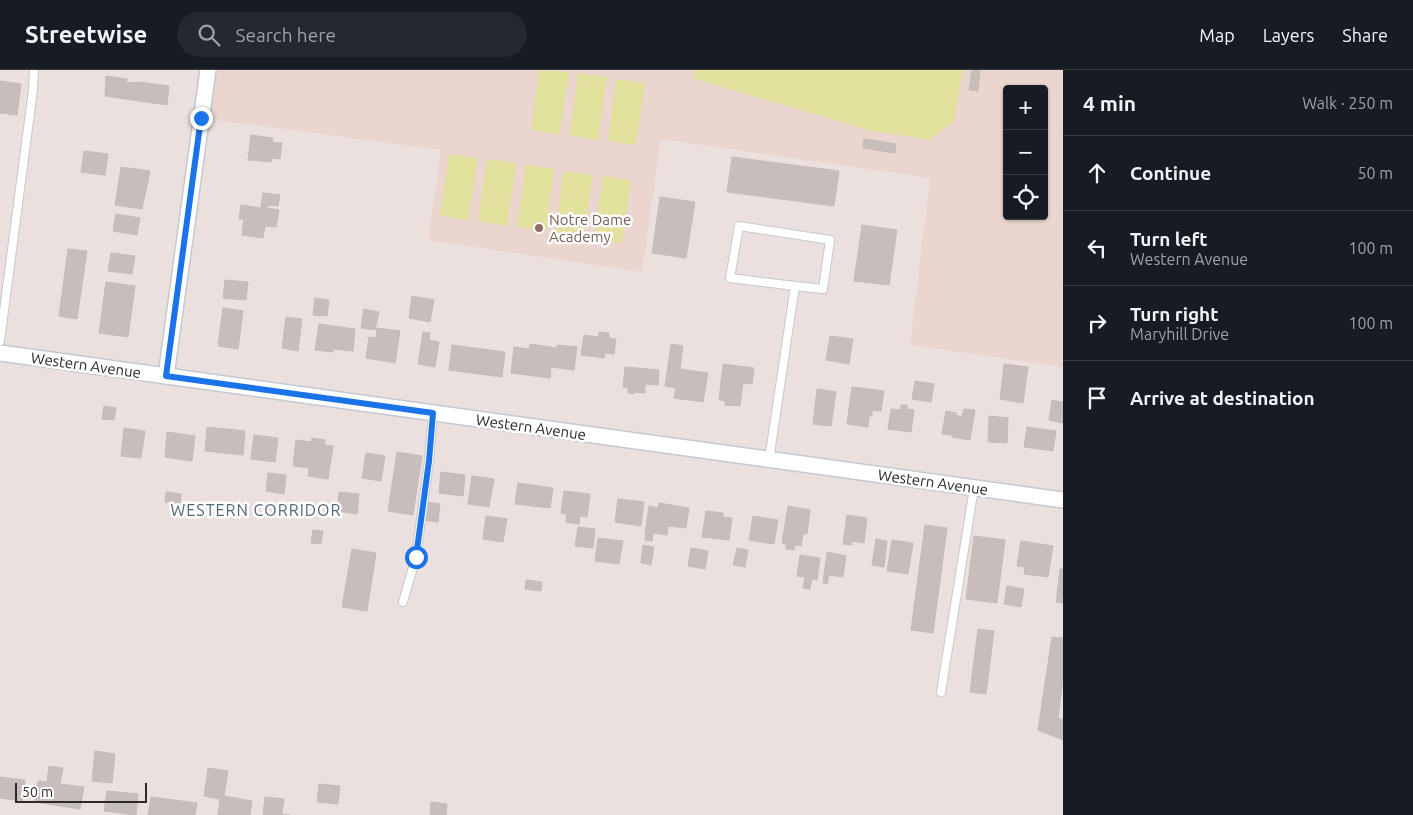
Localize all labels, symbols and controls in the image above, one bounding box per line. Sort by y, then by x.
search box [177,12,527,57]
text: Streetwise [25,21,147,48]
icon: search [195,21,223,49]
text: Search here [235,24,336,46]
text: Map [1199,25,1235,45]
text: Layers [1263,25,1314,45]
text: Share [1342,25,1388,45]
map controls [1003,85,1048,220]
button: + [1003,85,1048,130]
text: 4 min [1083,91,1136,115]
text: Walk · 250 m [1302,94,1393,112]
route end [190,107,213,130]
button: − [1003,130,1048,175]
icon: ahead [1083,159,1111,187]
text: Continue [1130,162,1211,184]
text: 50 m [1357,164,1393,182]
button: locate [1003,175,1048,220]
place label: Notre Dame Academy [549,211,631,245]
marker: Notre Dame Academy [533,222,545,234]
text: Turn left [1130,228,1208,250]
icon: left [1083,234,1111,262]
text: 100 m [1348,239,1393,257]
text: Western Avenue [1130,250,1248,268]
text: Turn right [1130,303,1218,325]
icon: right [1083,309,1111,337]
text: 100 m [1348,314,1393,332]
text: Maryhill Drive [1130,325,1229,343]
street label: Western Avenue [30,349,142,381]
icon: arrive [1083,384,1111,412]
text: Arrive at destination [1130,387,1315,409]
street label: Western Avenue [475,411,587,443]
street label: Western Avenue [877,466,989,498]
district label: WESTERN CORRIDOR [171,501,341,519]
route start [405,546,428,569]
scale bar [15,780,148,803]
text: 50 m [22,784,53,800]

